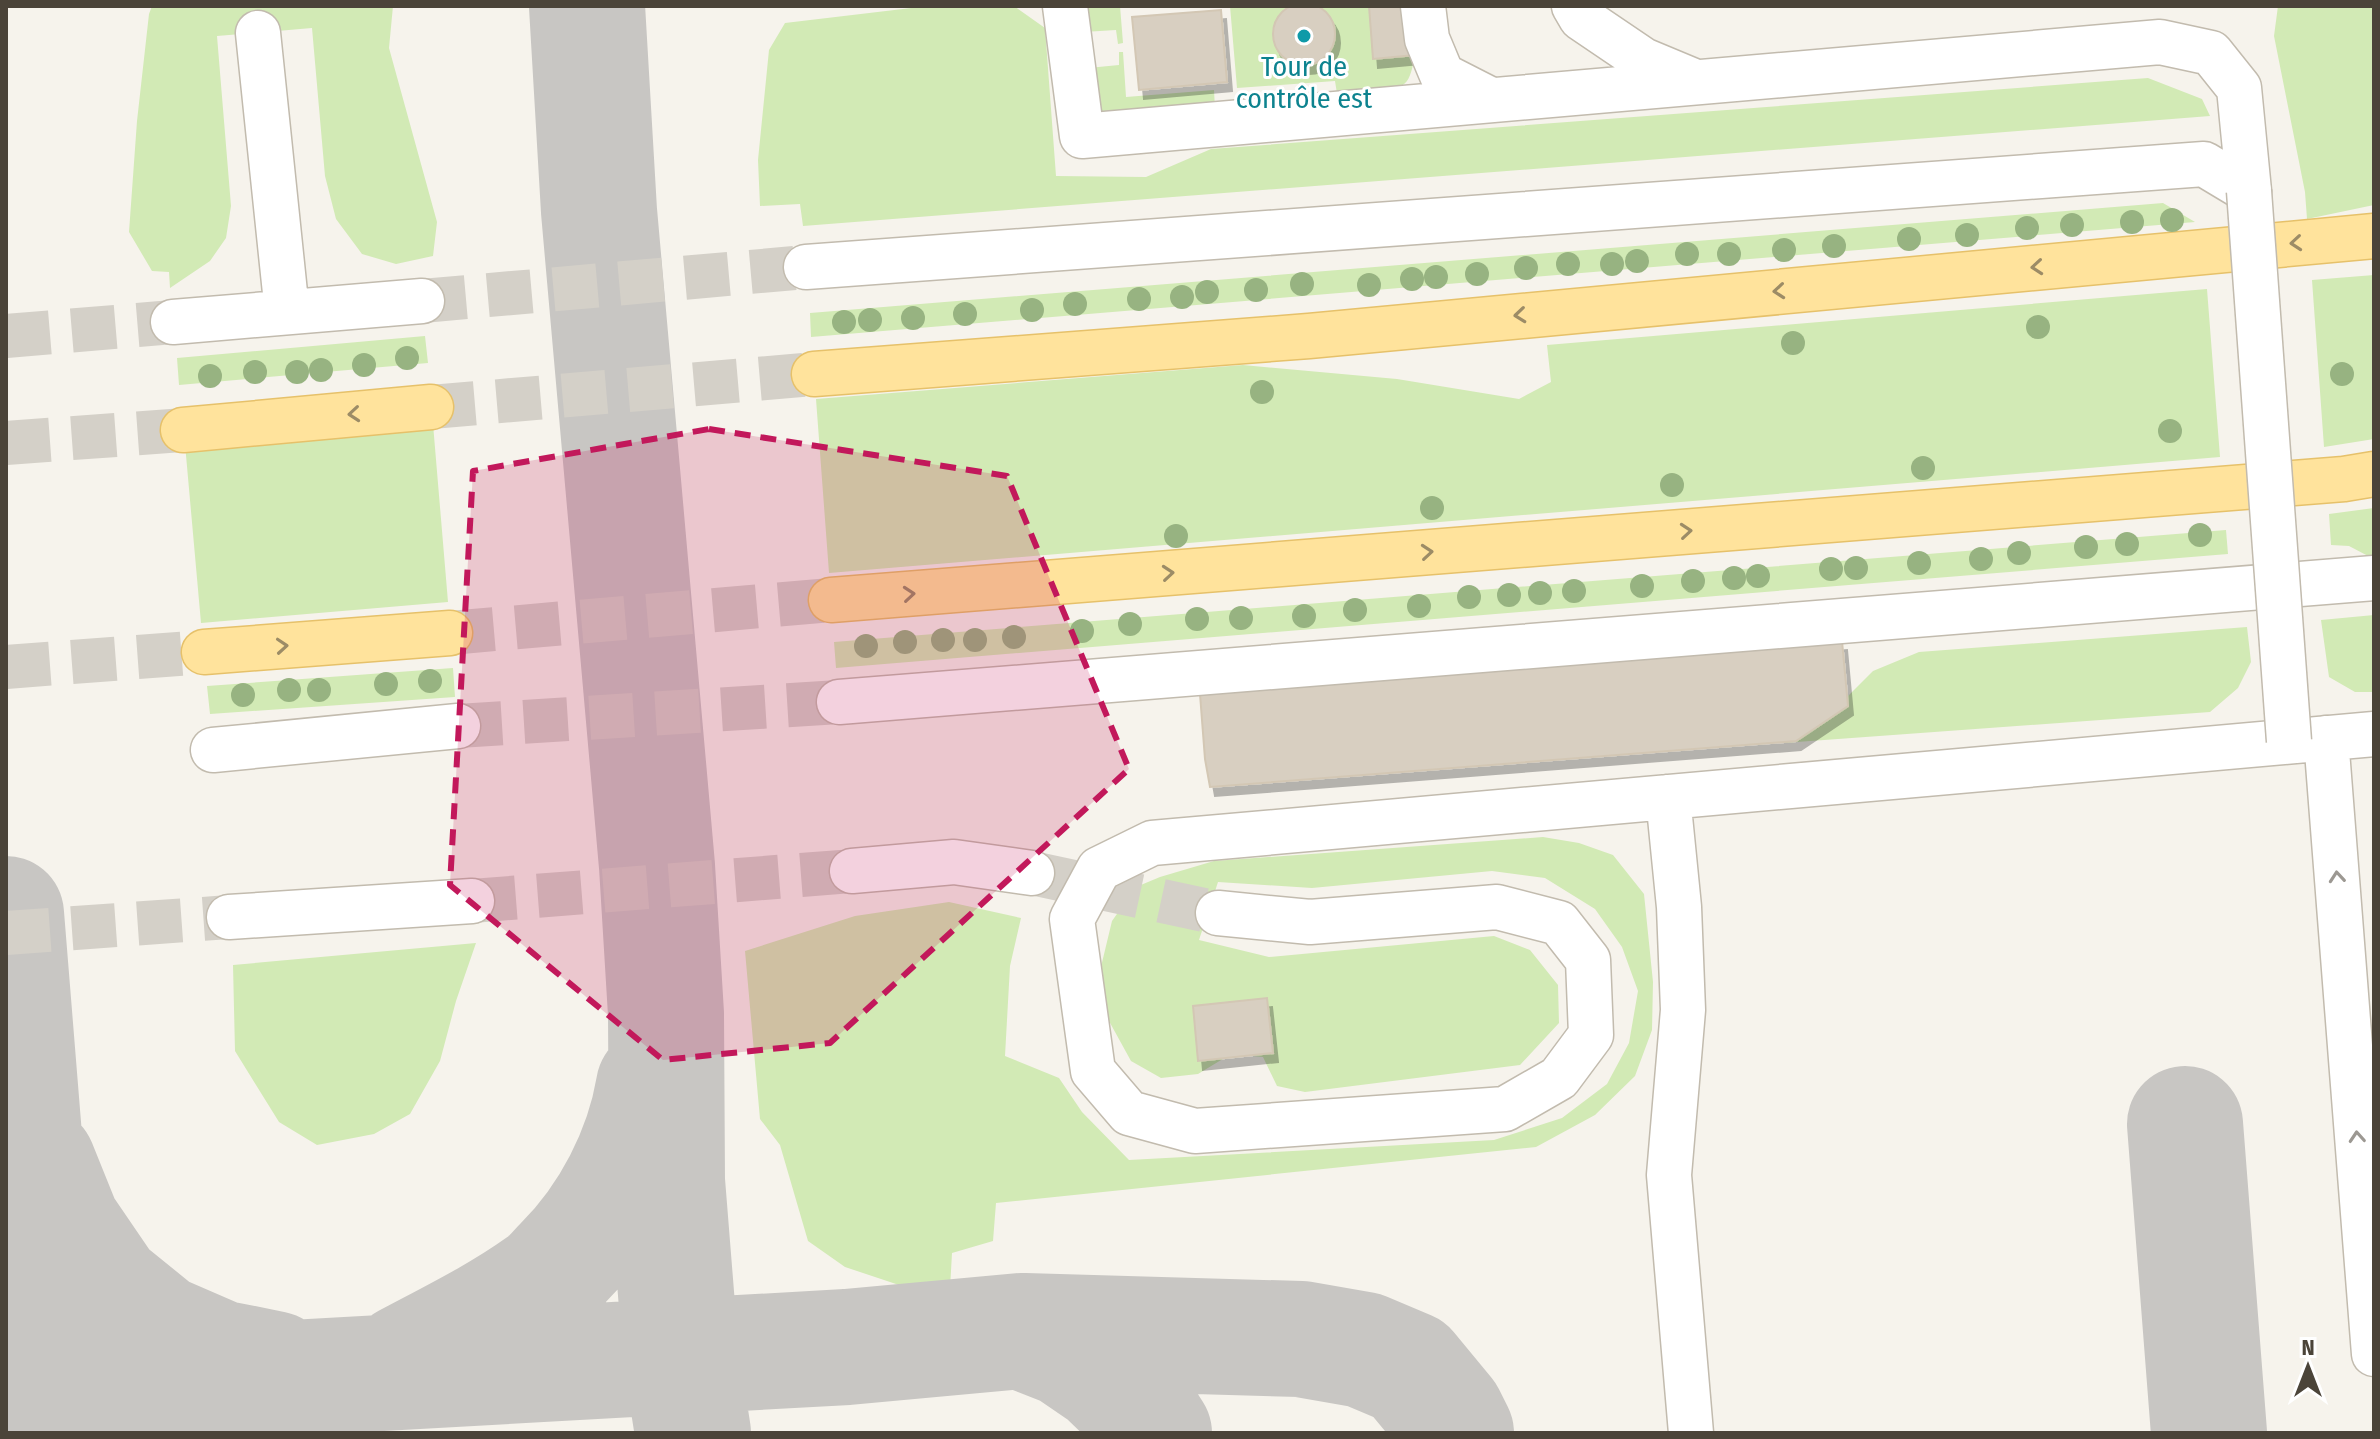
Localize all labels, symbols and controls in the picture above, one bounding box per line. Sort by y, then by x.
marker: Tour de contrôle est [1295,27,1313,45]
place label: Tour de contrôle est [1236,50,1373,115]
one-way arrow [2289,234,2302,251]
one-way arrow [2030,258,2043,275]
one-way arrow [1772,282,1785,299]
one-way arrow [1513,307,1526,324]
one-way arrow [347,406,360,423]
one-way arrow [1680,523,1693,540]
one-way arrow [1421,544,1434,561]
one-way arrow [1162,565,1175,582]
one-way arrow [903,586,916,603]
one-way arrow [276,638,289,655]
one-way arrow [2328,870,2345,883]
one-way arrow [2349,1130,2366,1143]
north arrow [2268,1327,2348,1407]
text: N [2301,1334,2315,1361]

